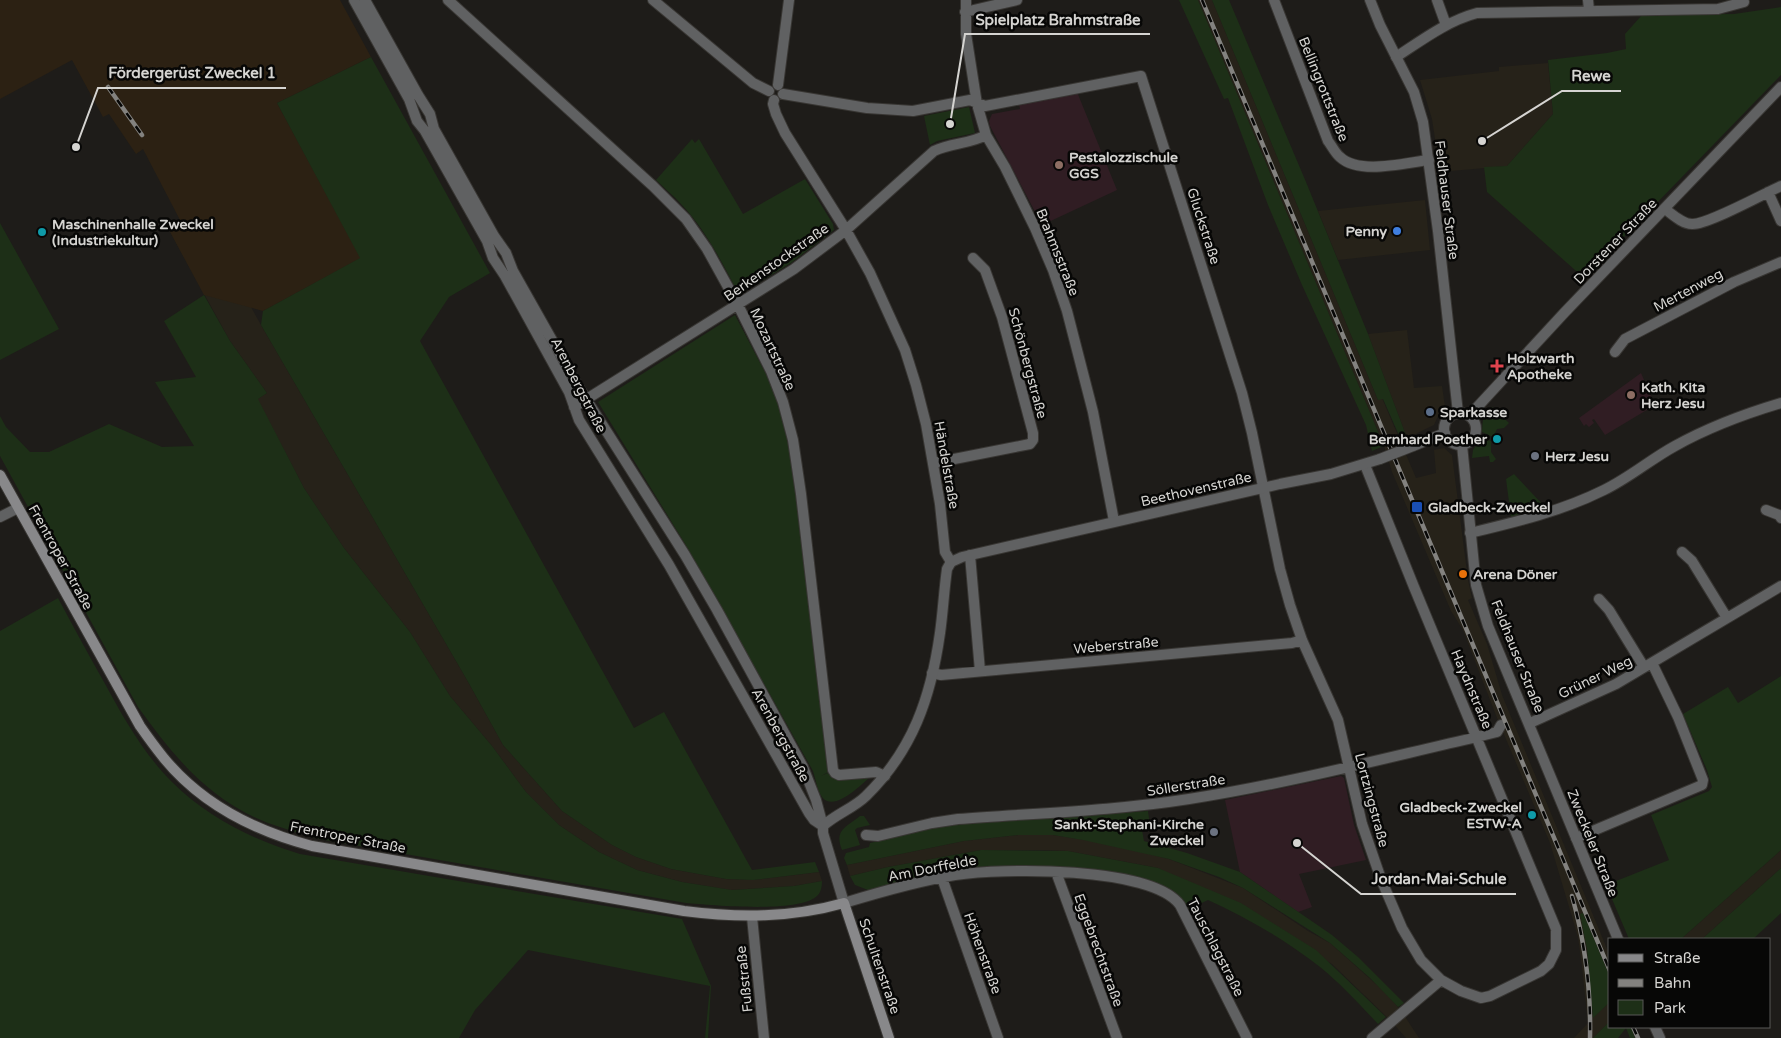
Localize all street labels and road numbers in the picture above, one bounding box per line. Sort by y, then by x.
street label: Bellingrottstraße [1295,34,1352,144]
street label: Feldhauser Straße [1431,139,1462,261]
street label: Gluckstraße [1183,186,1224,267]
street label: Dorstener Straße [1570,195,1661,288]
street label: Brahmsstraße [1032,206,1083,298]
street label: Berkenstockstraße [721,220,832,305]
street label: Mertenweg [1651,265,1726,316]
street label: Mozartstraße [746,305,799,393]
street label: Schönbergstraße [1005,306,1051,420]
street label: Arenbergstraße [547,335,610,436]
street label: Händelstraße [930,420,963,510]
street label: Beethovenstraße [1139,468,1253,511]
street label: Frentroper Straße [25,502,97,613]
street label: Feldhauser Straße [1487,597,1548,715]
street label: Weberstraße [1073,633,1159,658]
street label: Haydnstraße [1447,647,1496,732]
street label: Grüner Weg [1555,652,1635,703]
street label: Arenbergstraße [748,685,813,785]
street label: Lortzingstraße [1351,751,1392,849]
street label: Söllerstraße [1146,771,1227,800]
street label: Zweckeler Straße [1563,787,1622,900]
street label: Frentroper Straße [289,818,407,857]
street label: Am Dorffelde [887,852,978,885]
street label: Eggebrechtstraße [1070,891,1127,1009]
street label: Tauschlagstraße [1183,895,1248,999]
street label: Höhenstraße [960,910,1005,996]
street label: Schultenstraße [855,916,904,1016]
street label: Fußstraße [733,945,756,1013]

